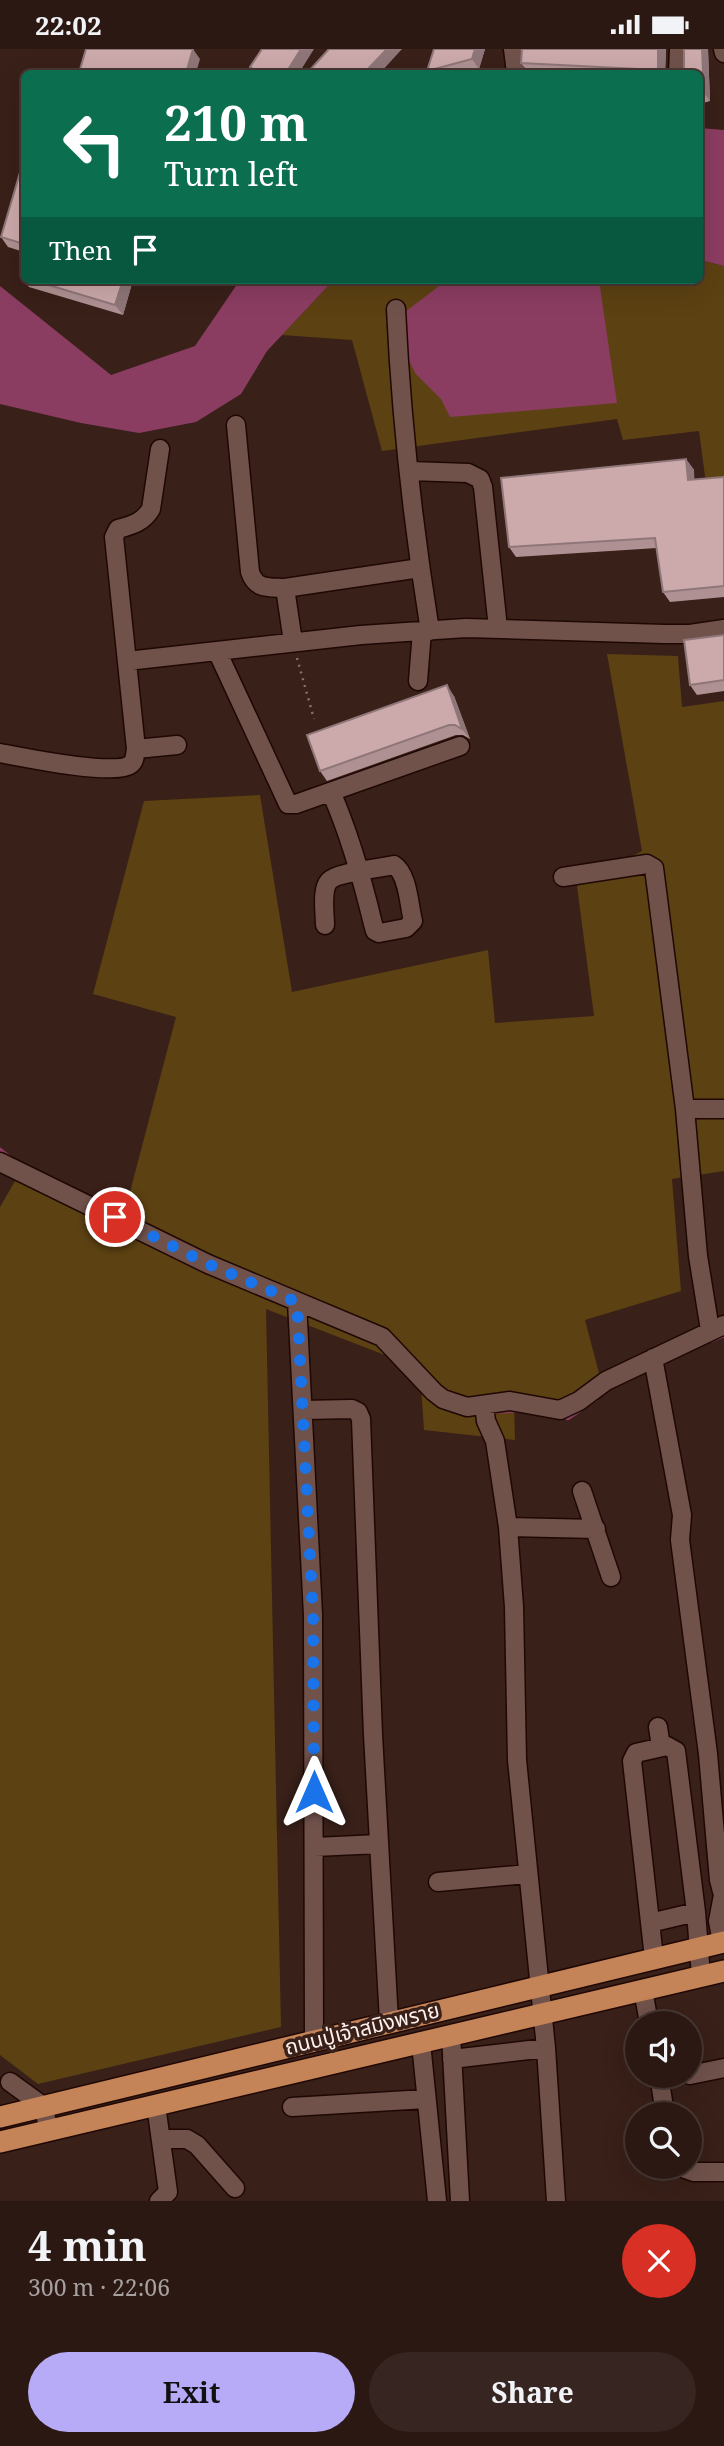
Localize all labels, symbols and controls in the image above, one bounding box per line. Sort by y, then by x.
text: 22:02 [35,7,102,43]
text: 210 m [164,89,308,155]
icon: left [49,98,140,189]
text: Turn left [164,152,298,195]
icon: arrive [126,231,164,269]
text: Then [49,232,112,268]
pin [85,1187,145,1247]
icon: arrive [96,1198,134,1236]
position arrow [277,1755,351,1829]
street label: ถนนปู่เจ้าสมิงพราย [282,1995,442,2061]
map controls [625,2011,702,2179]
button: sound [625,2011,702,2088]
button: search [625,2102,702,2179]
text: 4 min [28,2216,147,2273]
button: close [622,2224,696,2298]
text: 300 m · 22:06 [28,2271,170,2303]
button: Exit [28,2352,355,2432]
button: Share [369,2352,696,2432]

